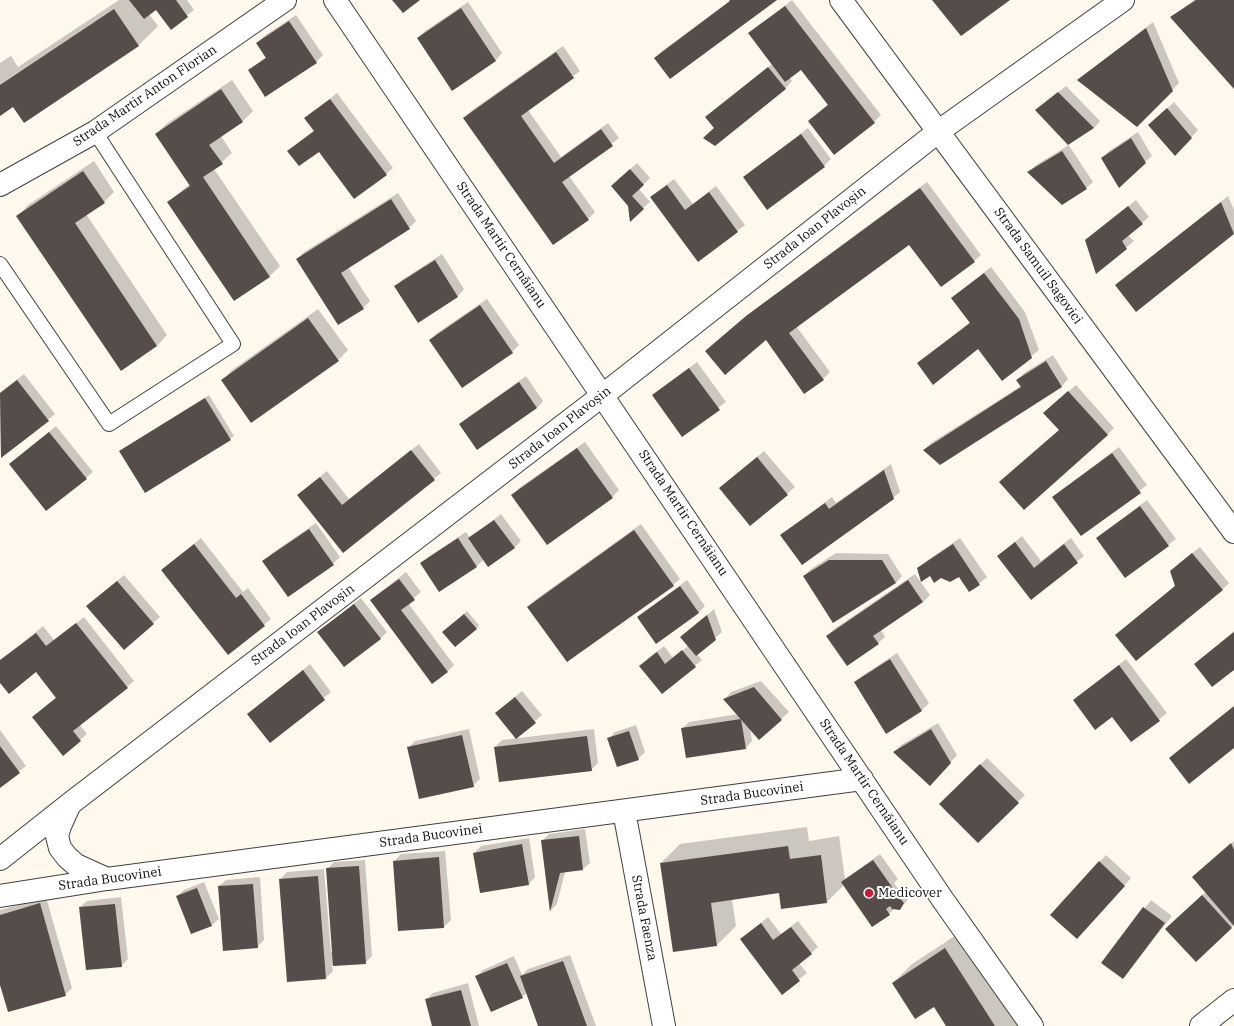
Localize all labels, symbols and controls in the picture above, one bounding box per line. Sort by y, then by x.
street label: Strada Martir Anton Florian [70,42,220,150]
street label: Strada Martir Cernăianu [453,179,549,311]
street label: Strada Ioan Plavoșin [761,183,869,273]
street label: Strada Samuil Sagovici [991,205,1085,327]
street label: Strada Ioan Plavoșin [506,383,614,473]
street label: Strada Martir Cernăianu [635,447,731,579]
street label: Strada Ioan Plavoșin [248,581,358,669]
street label: Strada Martir Cernăianu [816,716,912,848]
street label: Strada Bucovinei [699,779,805,809]
street label: Strada Bucovinei [378,821,484,851]
street label: Strada Bucovinei [57,864,163,894]
street label: Strada Faenza [628,874,660,962]
place label: Medicover [878,885,942,901]
marker: Medicover [863,887,875,899]

